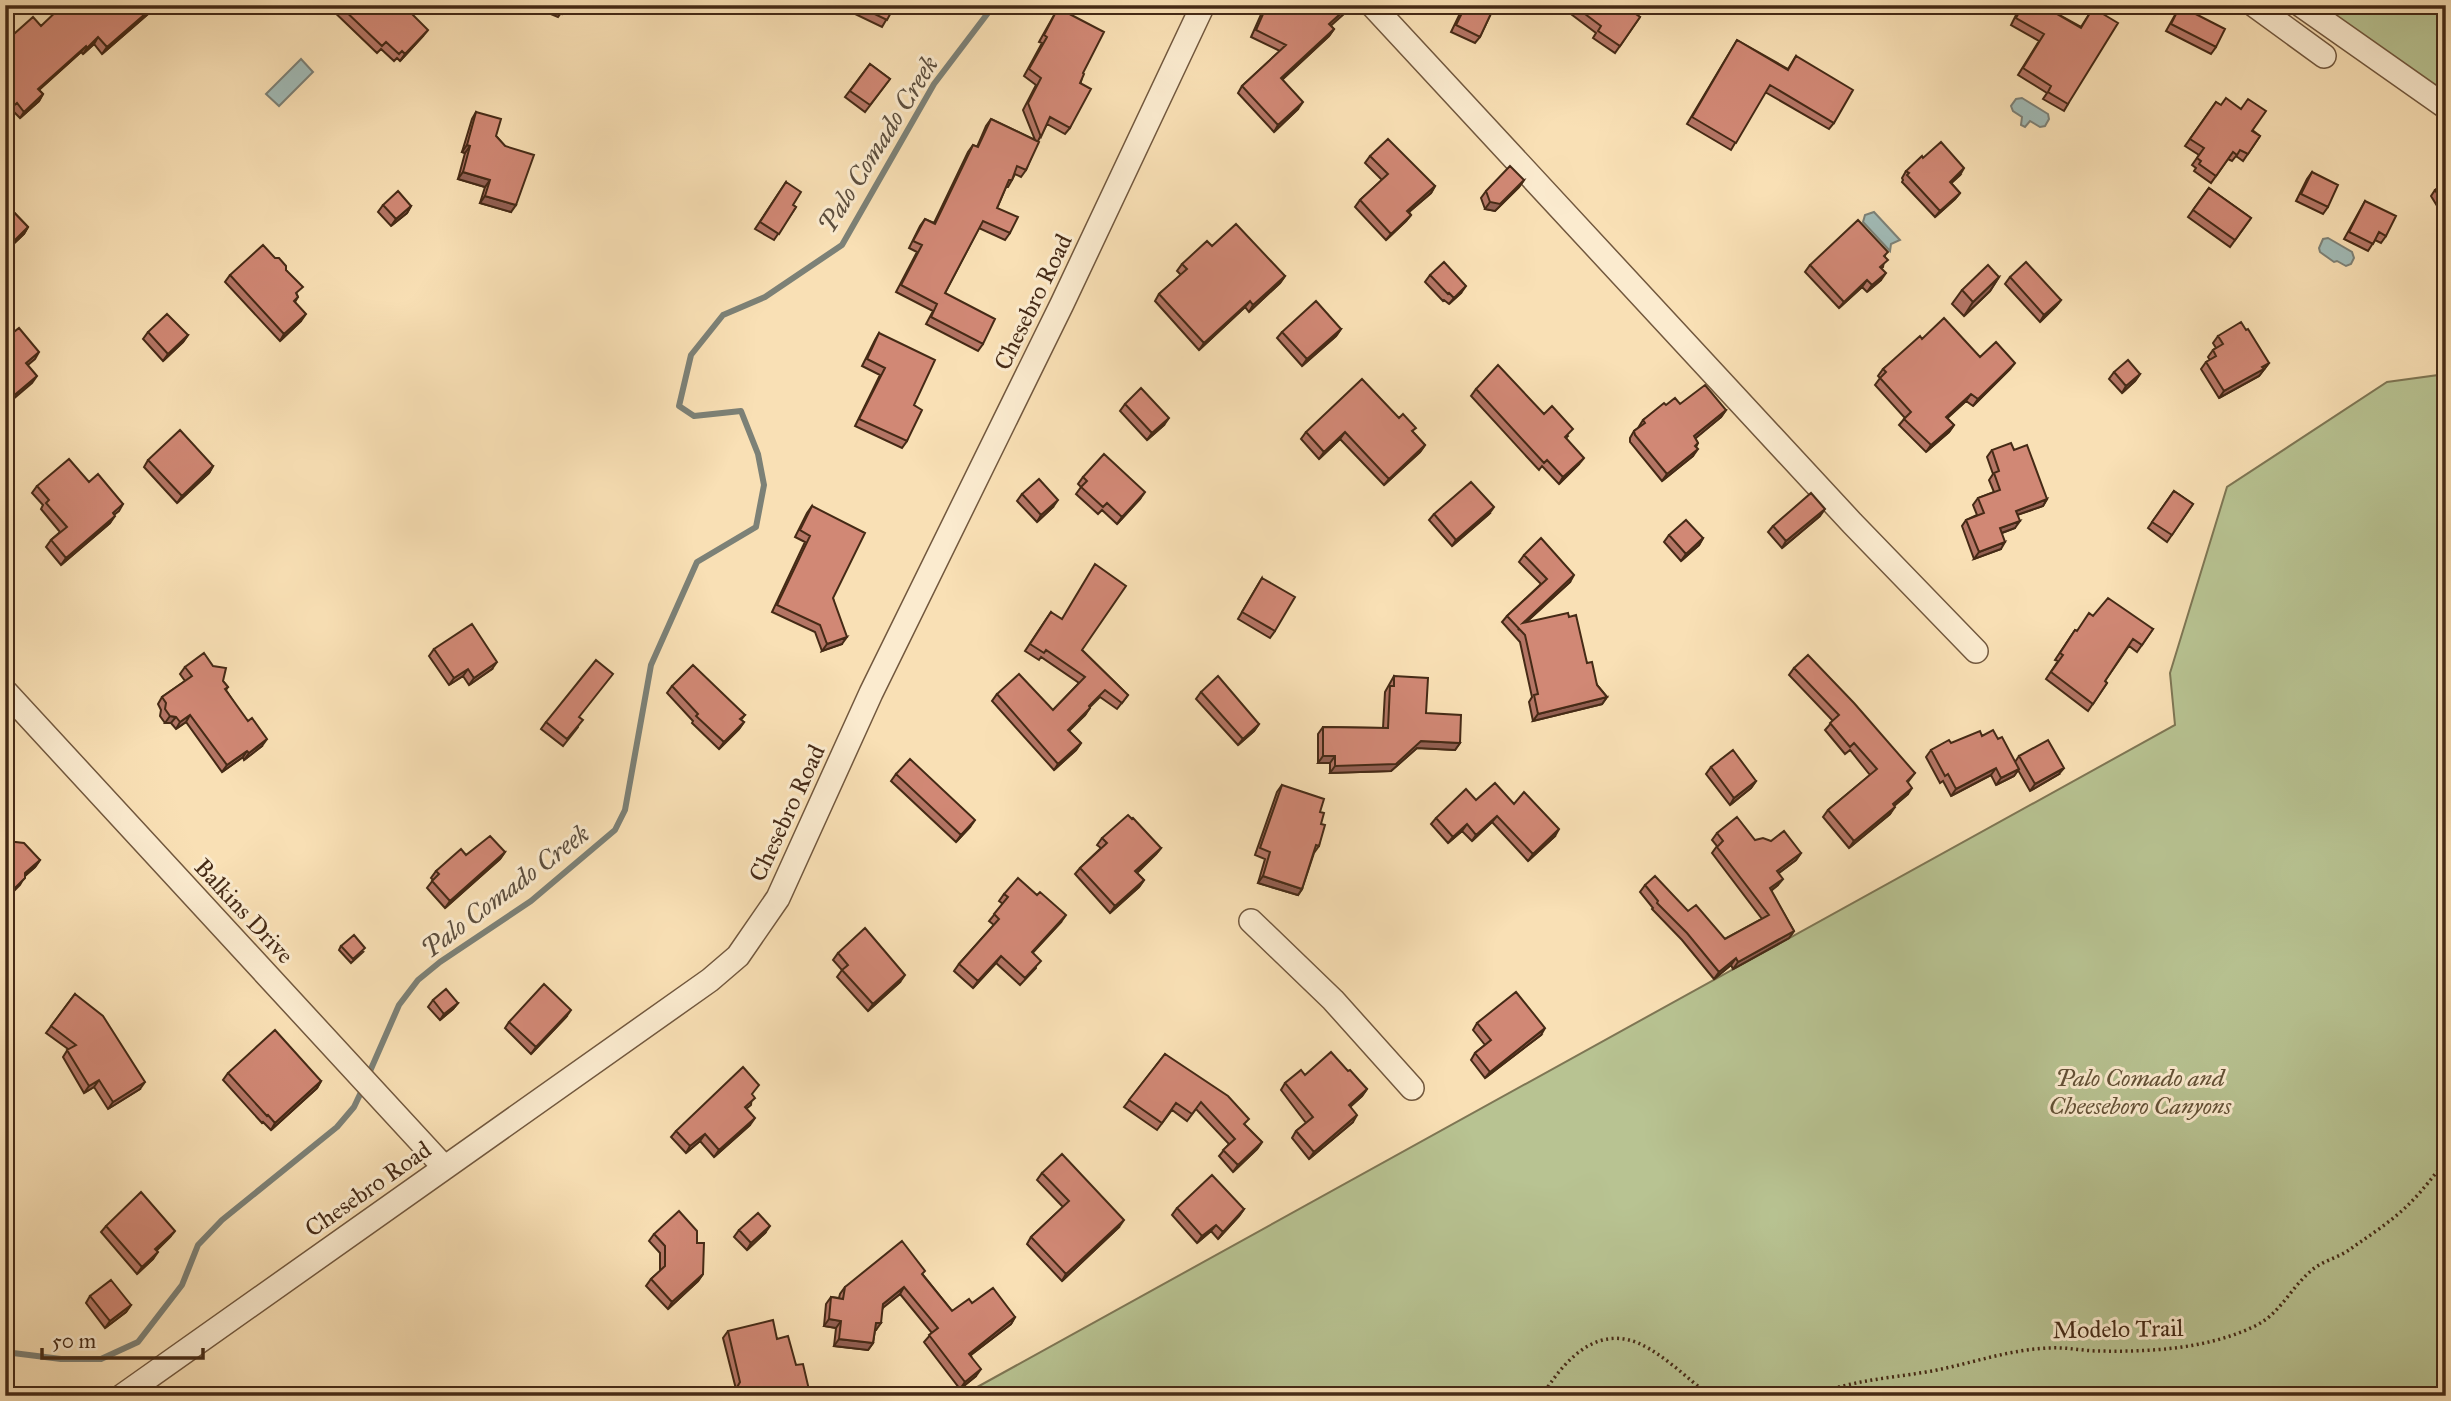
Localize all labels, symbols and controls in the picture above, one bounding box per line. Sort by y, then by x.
water label: Palo Comado Creek [811,49,945,238]
street label: Chesebro Road [987,229,1079,375]
street label: Chesebro Road [742,740,832,886]
water label: Palo Comado Creek [415,817,596,965]
street label: Balkins Drive [188,852,300,970]
park label: Palo Comado and Cheeseboro Canyons [2049,1063,2232,1121]
street label: Chesebro Road [299,1134,437,1244]
street label: Modelo Trail [2052,1313,2184,1345]
scale bar [42,1317,203,1361]
text: 50 m [52,1328,97,1354]

